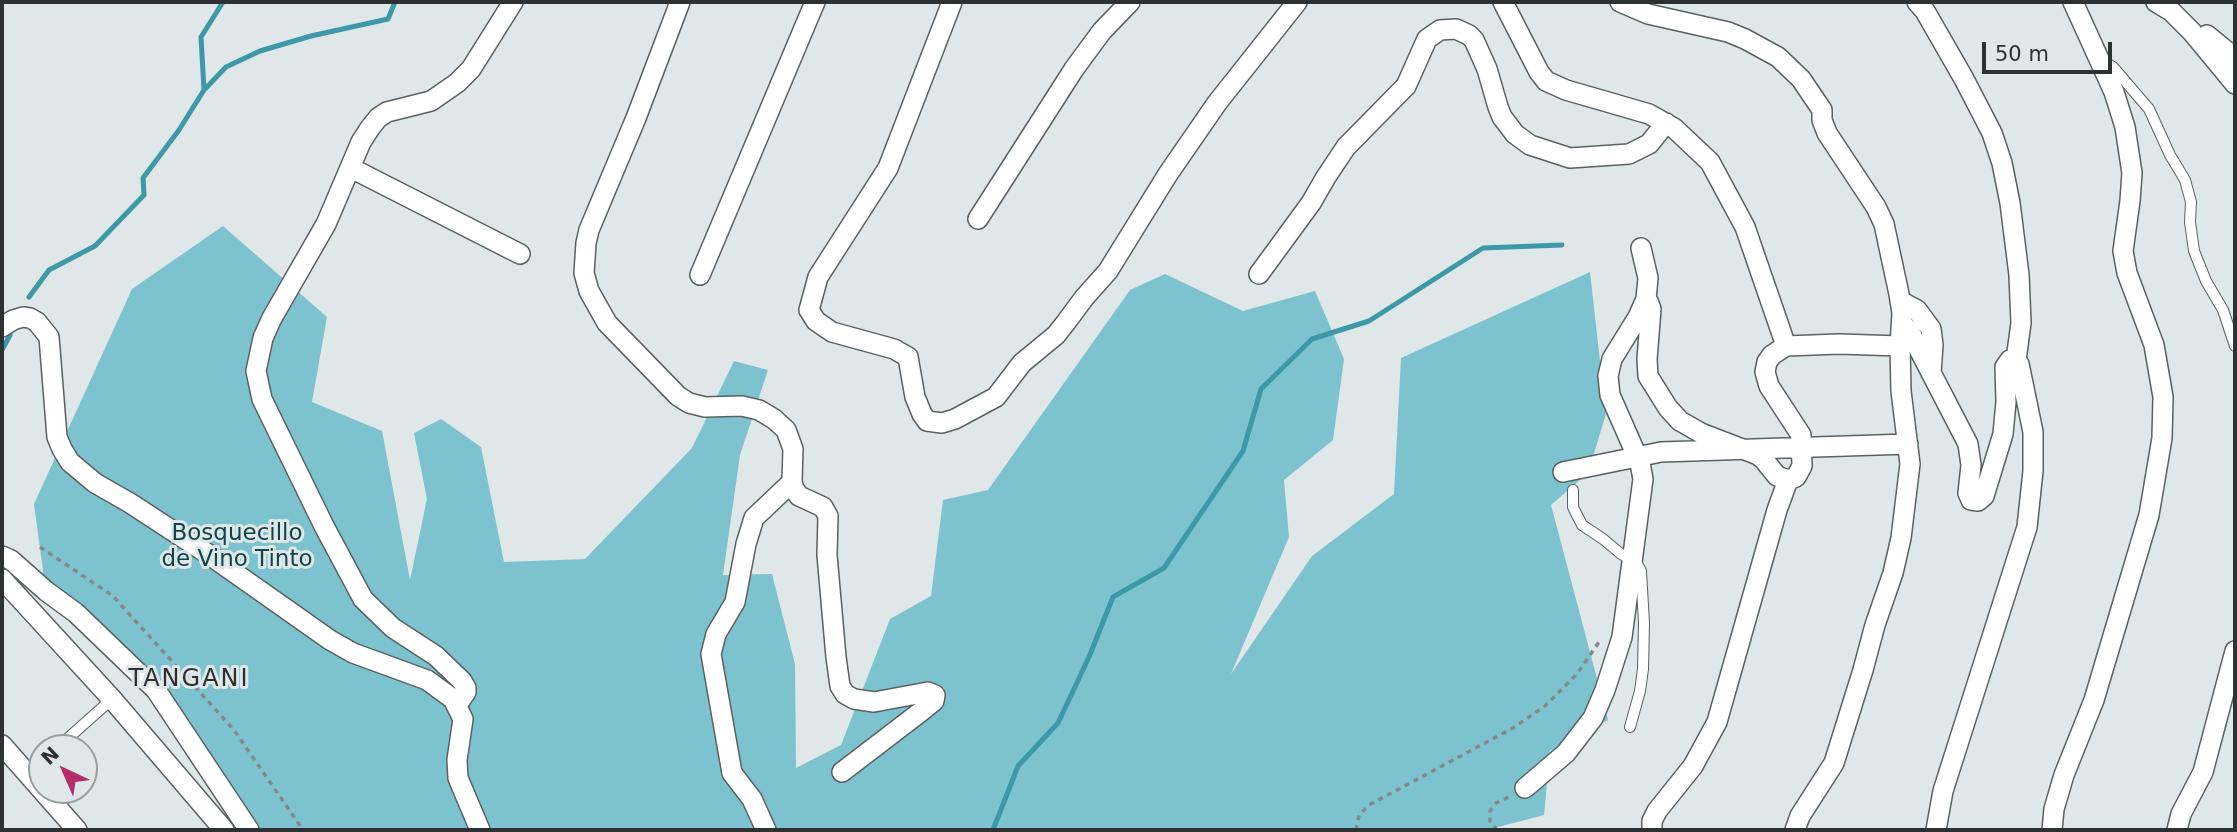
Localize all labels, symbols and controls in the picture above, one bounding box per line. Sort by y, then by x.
scale bar [1985,28,2114,72]
text: 50 m [1995,42,2049,66]
park label: Bosquecillo de Vino Tinto [161,520,313,574]
district label: TANGANI [129,666,249,694]
north arrow [28,734,98,804]
text: N [36,742,63,769]

